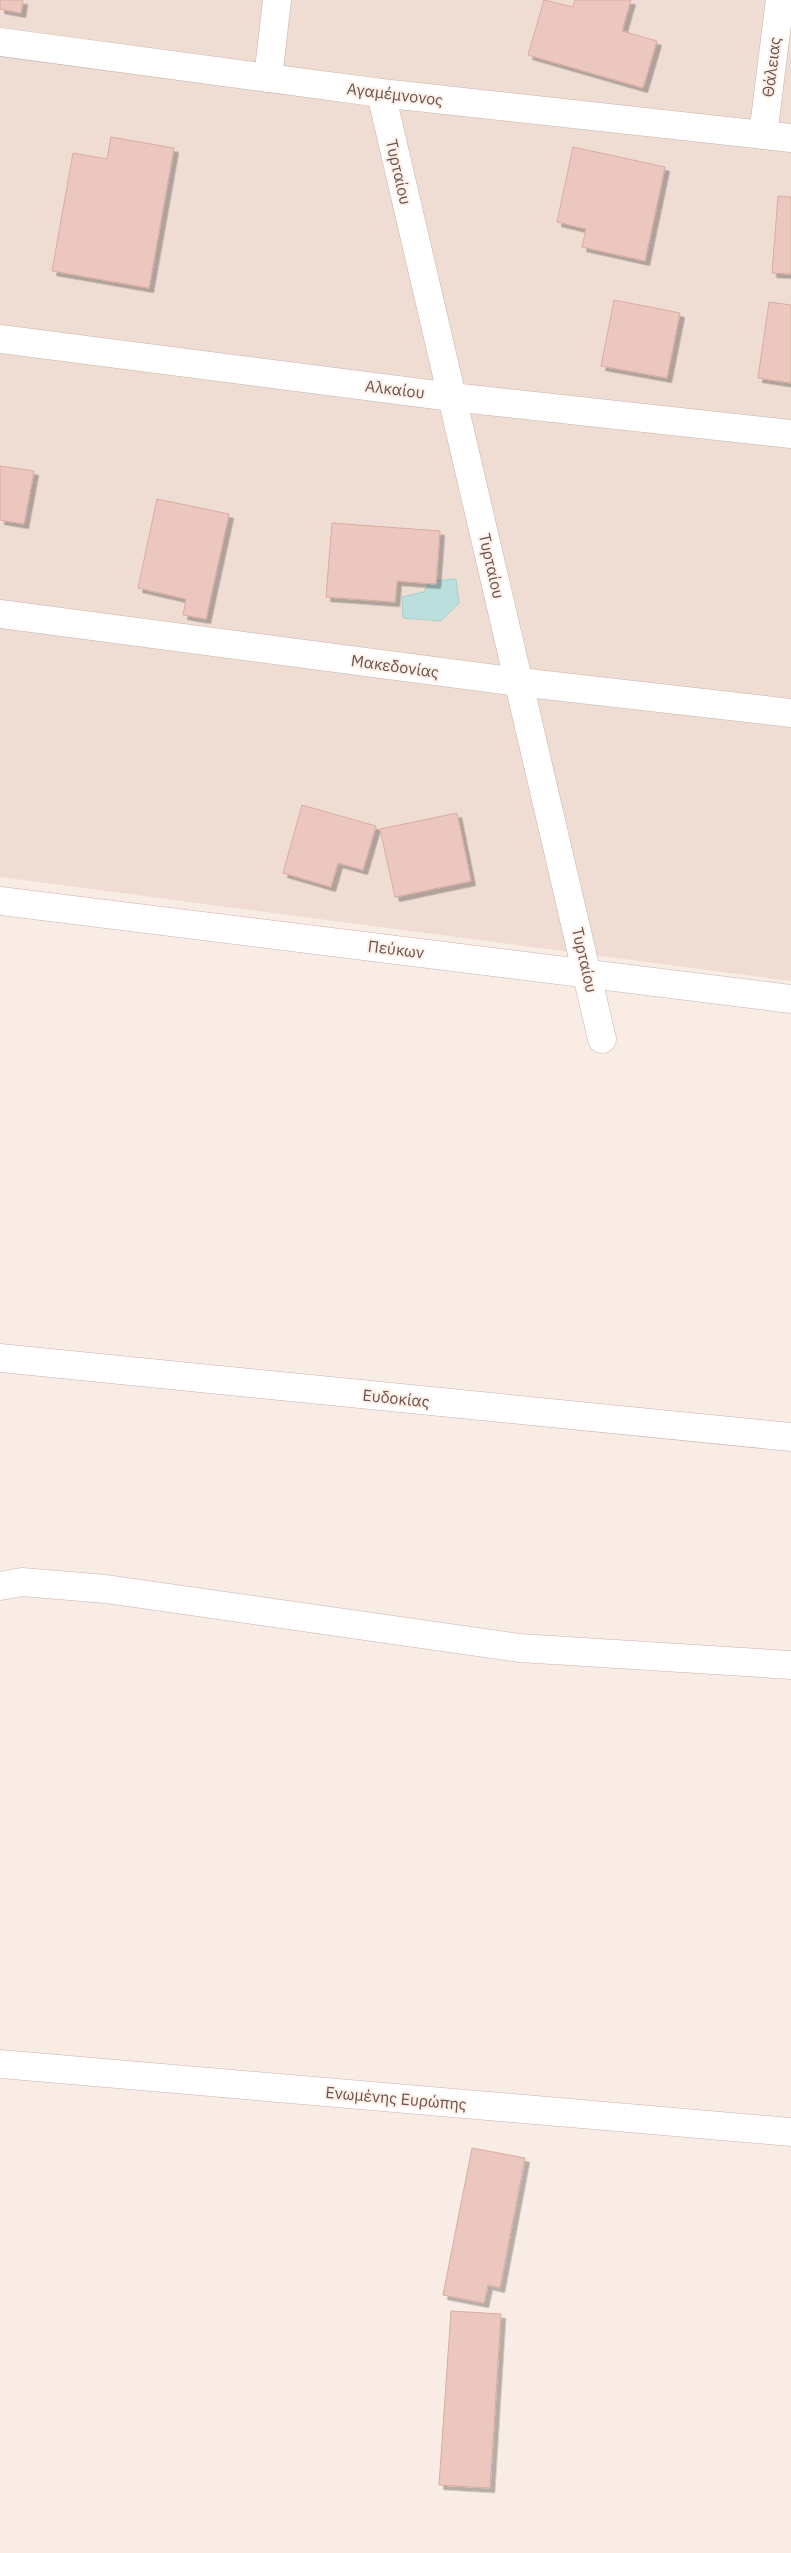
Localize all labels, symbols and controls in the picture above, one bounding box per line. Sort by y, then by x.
street label: Θάλειας [757,35,785,98]
street label: Αγαμέμνονος [346,78,444,110]
street label: Τυρταίου [382,137,416,207]
street label: Αλκαίου [364,375,426,403]
street label: Τυρταίου [475,531,509,601]
street label: Μακεδονίας [350,650,441,682]
street label: Τυρταίου [568,925,602,995]
street label: Πεύκων [367,936,425,962]
street label: Ευδοκίας [361,1385,431,1411]
street label: Ενωμένης Ευρώπης [325,2082,468,2114]

